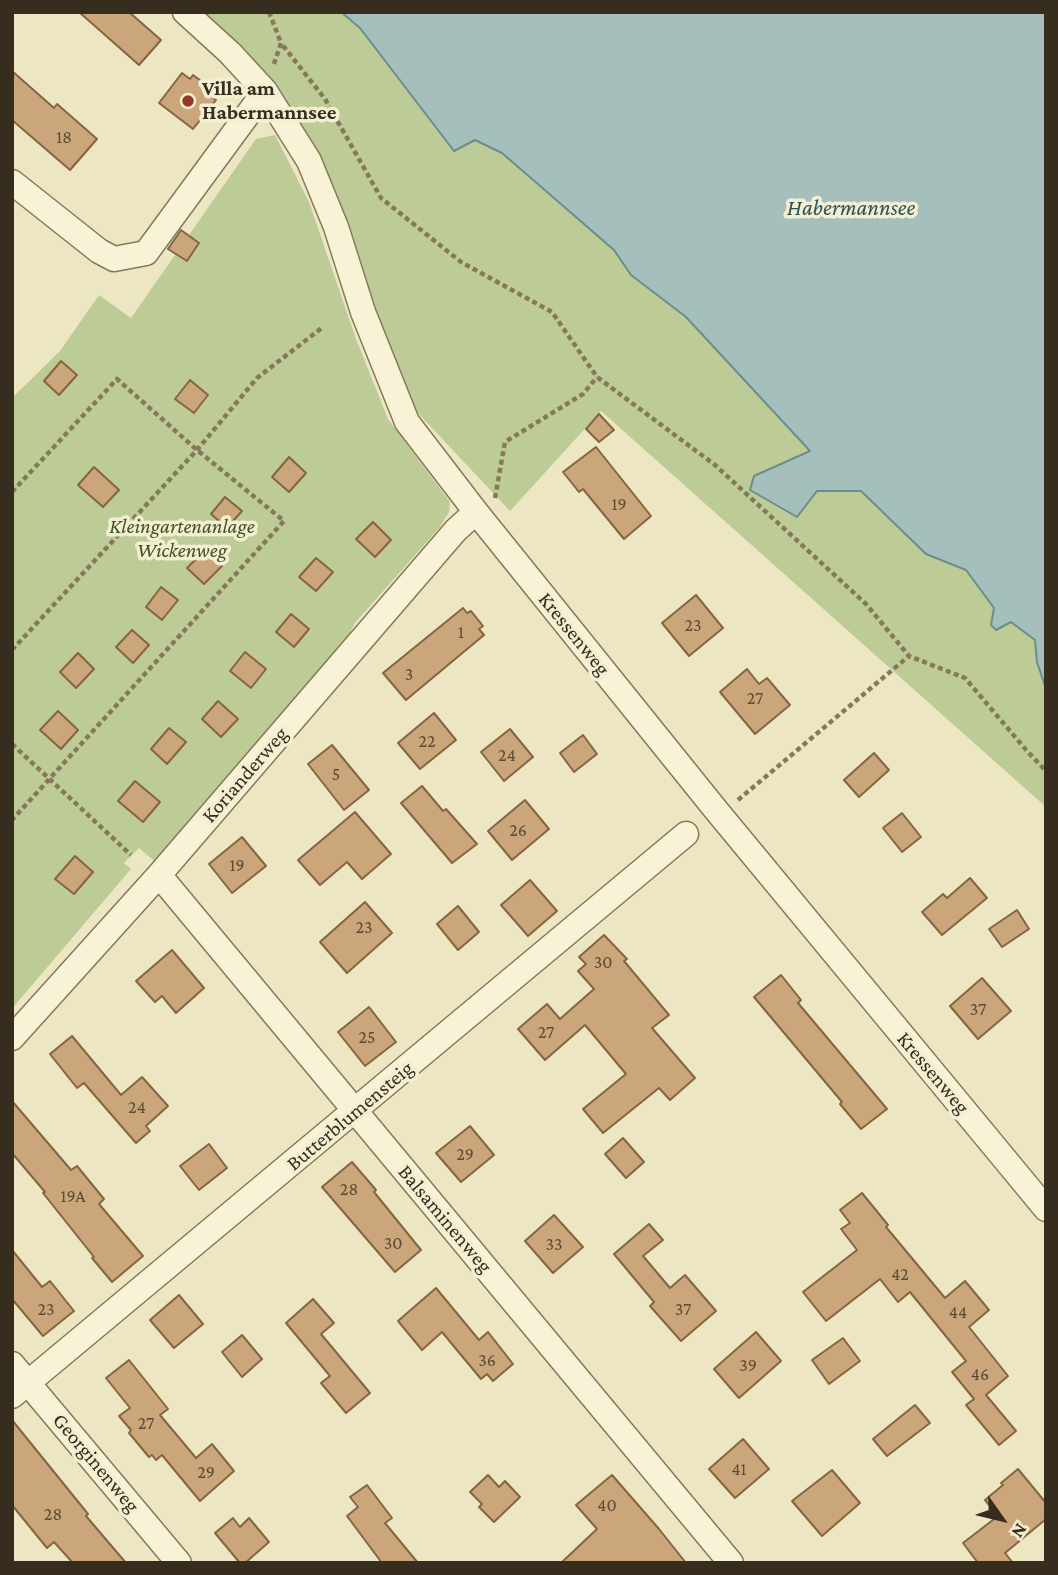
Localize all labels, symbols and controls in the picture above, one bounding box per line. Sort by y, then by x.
place label: Villa am Habermannsee [202,76,336,126]
marker: Villa am Habermannsee [180,93,196,109]
house number: 18 [56,126,72,148]
water label: Habermannsee [787,194,915,222]
house number: 19 [611,493,627,515]
park label: Kleingartenanlage Wickenweg [109,514,255,564]
street label: Kressenweg [533,587,615,681]
house number: 23 [684,614,702,636]
house number: 1 [458,621,464,643]
house number: 3 [405,663,413,685]
house number: 27 [747,687,763,709]
street label: Korianderweg [197,722,293,828]
house number: 22 [418,730,436,752]
house number: 24 [498,744,516,766]
house number: 5 [332,763,340,785]
house number: 26 [509,819,527,841]
house number: 19 [229,854,245,876]
house number: 23 [355,916,373,938]
house number: 30 [594,951,612,973]
house number: 37 [970,998,986,1020]
house number: 27 [538,1021,554,1043]
house number: 25 [358,1026,376,1048]
street label: Kressenweg [891,1027,975,1119]
street label: Butterblumensteig [281,1056,419,1176]
house number: 24 [128,1096,146,1118]
house number: 29 [456,1143,474,1165]
street label: Balsaminenweg [392,1160,498,1278]
house number: 28 [340,1178,358,1200]
house number: 19A [60,1185,86,1207]
house number: 30 [384,1232,402,1254]
house number: 33 [546,1233,562,1255]
house number: 42 [891,1263,909,1285]
house number: 23 [37,1298,55,1320]
house number: 37 [675,1298,691,1320]
house number: 44 [949,1301,967,1323]
house number: 36 [478,1349,496,1371]
house number: 39 [739,1354,757,1376]
house number: 46 [971,1363,989,1385]
street label: Georginenweg [47,1408,145,1518]
house number: 27 [138,1412,154,1434]
house number: 41 [731,1458,747,1480]
house number: 29 [197,1461,215,1483]
north arrow [967,1484,1037,1554]
house number: 40 [597,1494,617,1516]
house number: 28 [44,1503,62,1525]
text: N [1008,1520,1032,1542]

